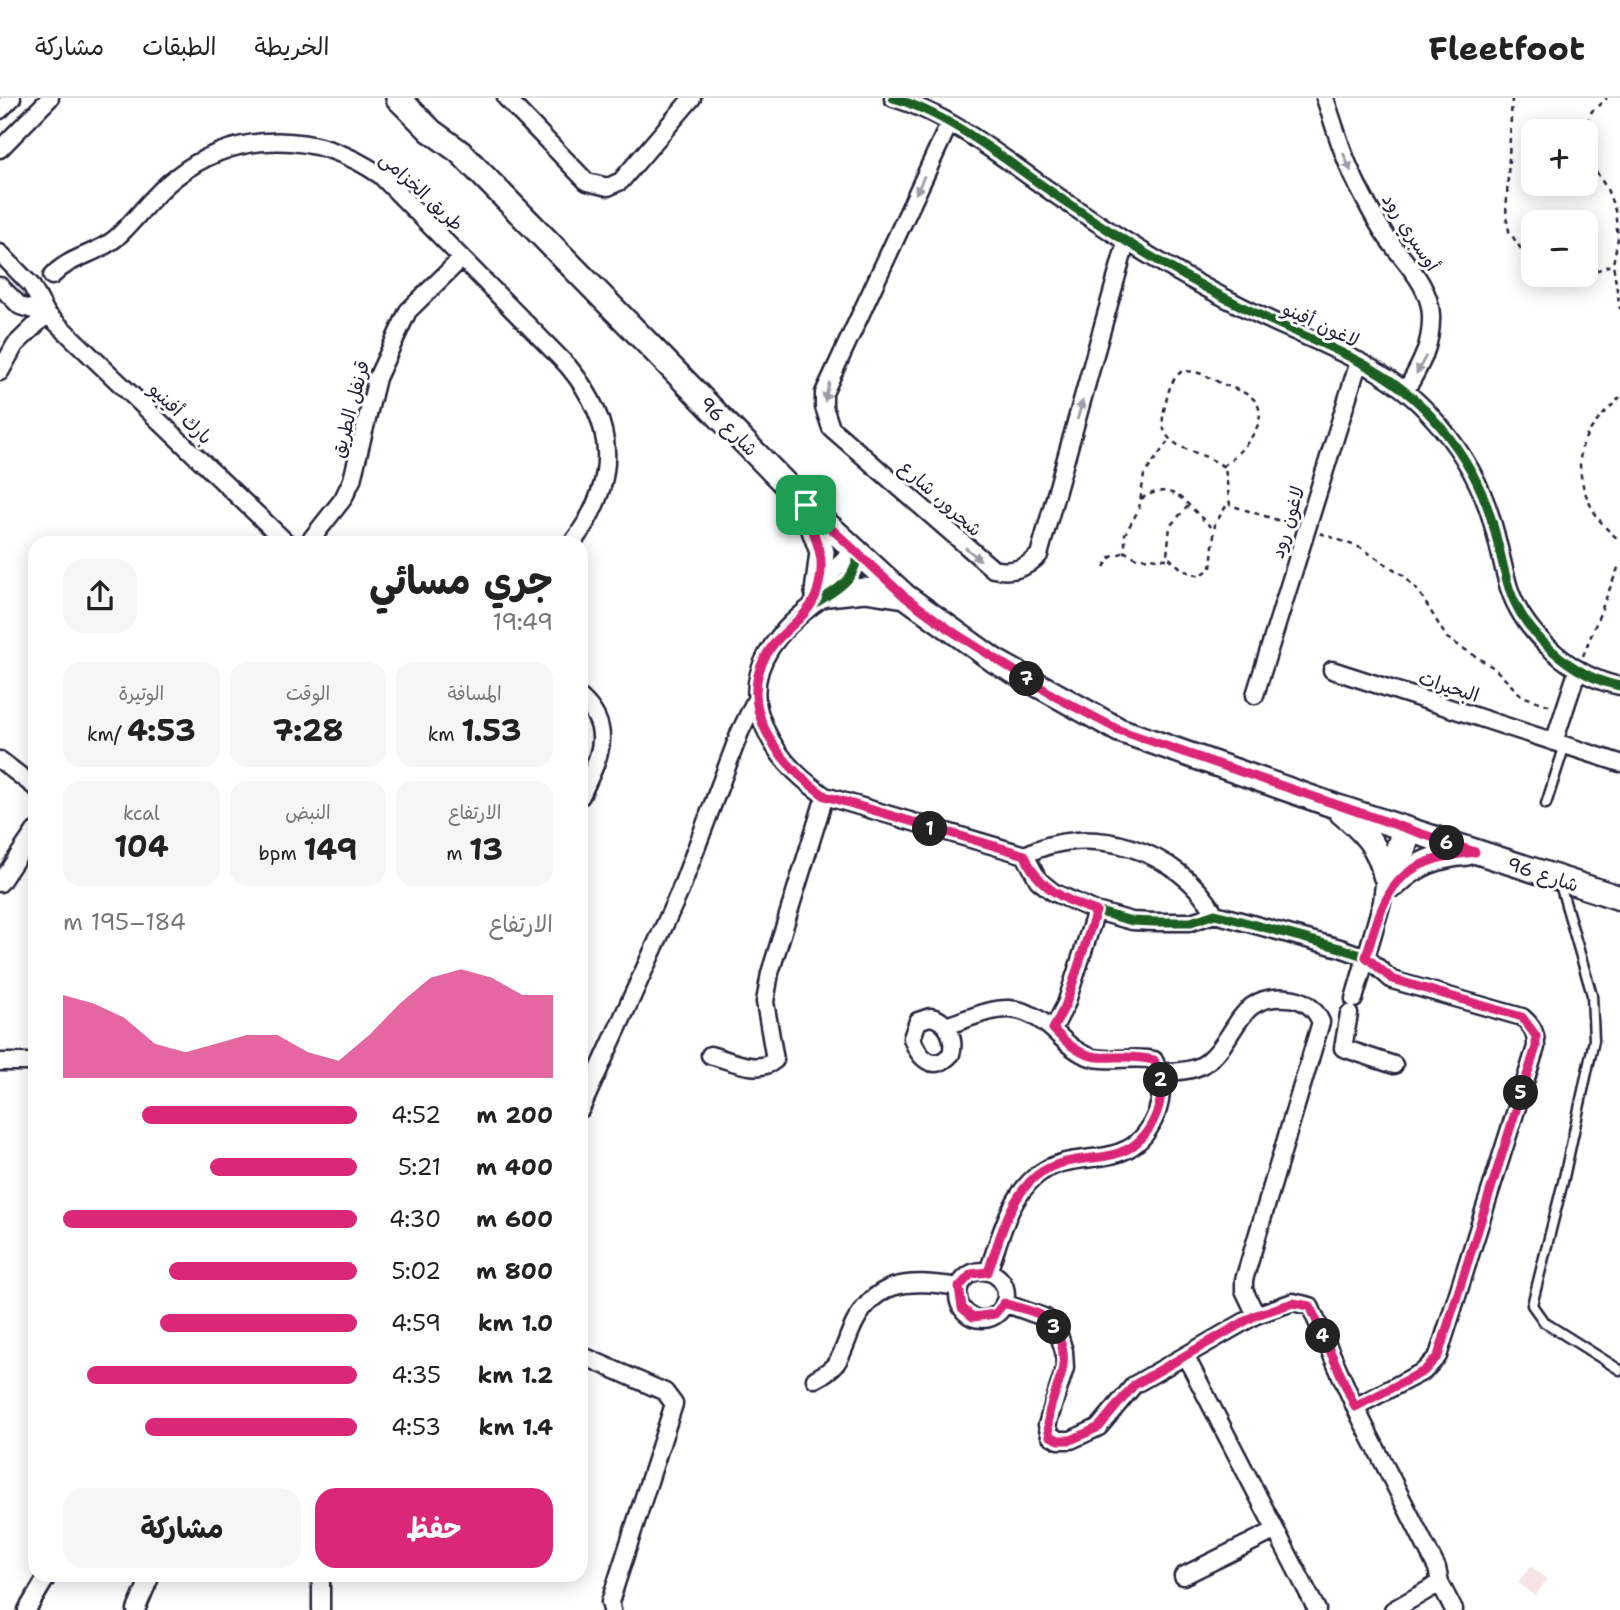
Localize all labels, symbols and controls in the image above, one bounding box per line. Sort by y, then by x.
text: Fleetfoot [1429,26,1585,71]
text: مشاركة [35,31,104,63]
text: الطبقات [142,31,217,63]
text: الخريطة [255,31,329,63]
map controls [1521,119,1598,287]
button: + [1521,119,1598,196]
street label: طريق الخزامى [374,146,469,237]
one-way arrow [1342,152,1353,173]
one-way arrow [914,175,925,196]
street label: أوسبري رود [1374,189,1445,277]
button: − [1521,210,1598,287]
street label: لاغون أفينو [1278,295,1363,353]
one-way arrow [1415,355,1426,375]
street label: قرنفل الطريق [326,358,375,460]
street label: بارك أفينيو [143,376,218,450]
one-way arrow [821,382,832,404]
street label: شارع 96 [693,391,763,462]
one-way arrow [1075,399,1085,420]
street label: شحرور، شارع [893,455,987,543]
pin [776,475,836,535]
street label: لاغون رود [1265,483,1310,561]
icon: arrive [787,486,825,524]
one-way arrow [964,546,982,562]
text: جري مسائي [369,555,553,606]
button: share [63,559,137,633]
text: 19:49 [493,607,553,637]
pin: 7 [1010,662,1044,696]
street label: البحيرات [1415,665,1482,708]
text: 7 [1020,666,1033,691]
text: الوتيرة [118,681,164,706]
text: الوقت [286,681,330,706]
text: المسافة [448,681,502,706]
text: 4:53 [127,710,196,751]
text: 7:28 [273,710,343,751]
text: 1.53 [461,710,521,751]
text: /km [87,722,127,747]
text: km [428,722,461,747]
text: النبض [285,800,331,825]
text: الارتفاع [448,800,501,825]
text: kcal [123,801,160,826]
pin: 1 [912,812,948,846]
text: 1 [925,816,934,841]
text: 104 [114,826,169,867]
pin: 6 [1430,826,1464,860]
text: 149 [303,829,357,870]
text: 13 [469,829,503,870]
text: 6 [1440,830,1453,855]
text: bpm [259,841,303,866]
text: m [446,841,469,866]
street label: شارع 96 [1504,851,1582,899]
text: 184–195 m [63,907,186,937]
text: الارتفاع [489,909,553,939]
pin: 2 [1144,1062,1178,1098]
text: 2 [1154,1067,1167,1092]
pin: 5 [1504,1076,1538,1110]
text: 5 [1515,1080,1526,1105]
text: 4:52 [391,1100,441,1130]
text: 200 m [476,1100,553,1130]
text: 5:21 [398,1152,441,1182]
text: 400 m [476,1152,553,1182]
text: 4:30 [389,1204,441,1234]
text: 600 m [476,1204,553,1234]
text: 5:02 [391,1256,441,1286]
text: 800 m [476,1256,553,1286]
text: 4:59 [391,1308,441,1338]
text: 1.0 km [478,1308,553,1338]
pin: 3 [1036,1310,1072,1344]
text: 3 [1047,1314,1060,1339]
pin: 4 [1306,1318,1340,1354]
text: 4 [1316,1323,1329,1348]
text: 4:35 [391,1360,441,1390]
text: 1.2 km [477,1360,553,1390]
text: 4:53 [391,1412,441,1442]
text: 1.4 km [479,1412,553,1442]
button: مشاركة [63,1488,301,1568]
button: حفظ [315,1488,553,1568]

